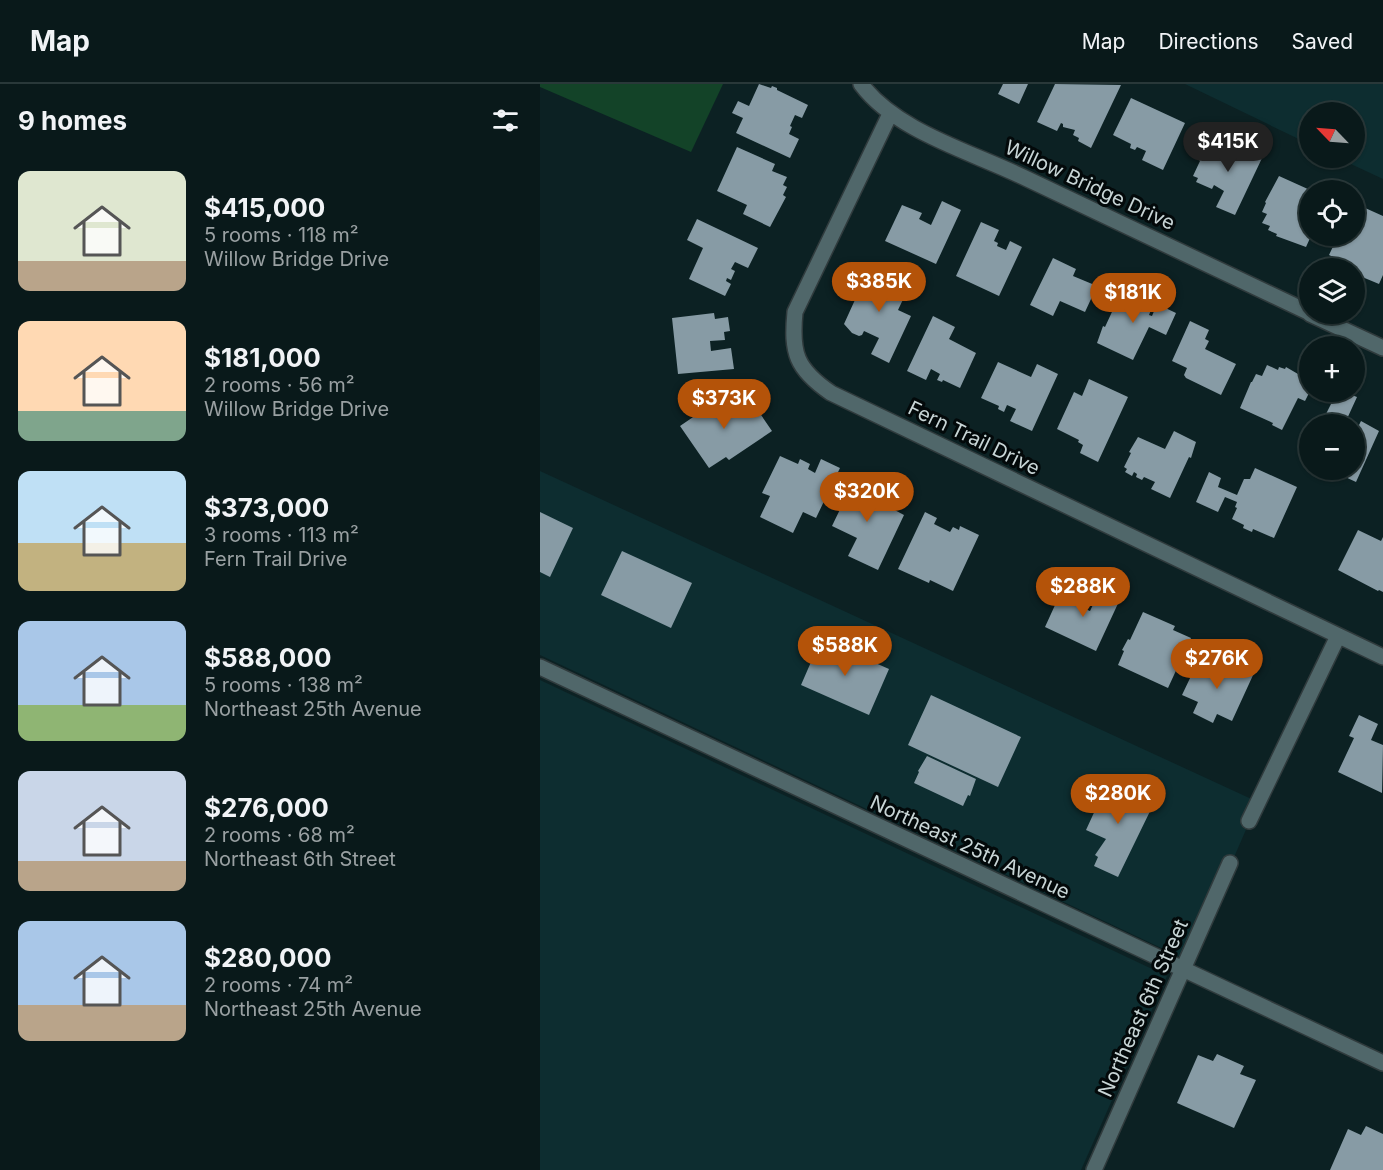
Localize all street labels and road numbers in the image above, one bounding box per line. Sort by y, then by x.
street label: Willow Bridge Drive [1001,135,1179,235]
street label: Fern Trail Drive [904,396,1044,480]
street label: Northeast 25th Avenue [866,790,1074,904]
street label: Northeast 6th Street [1093,915,1193,1101]

